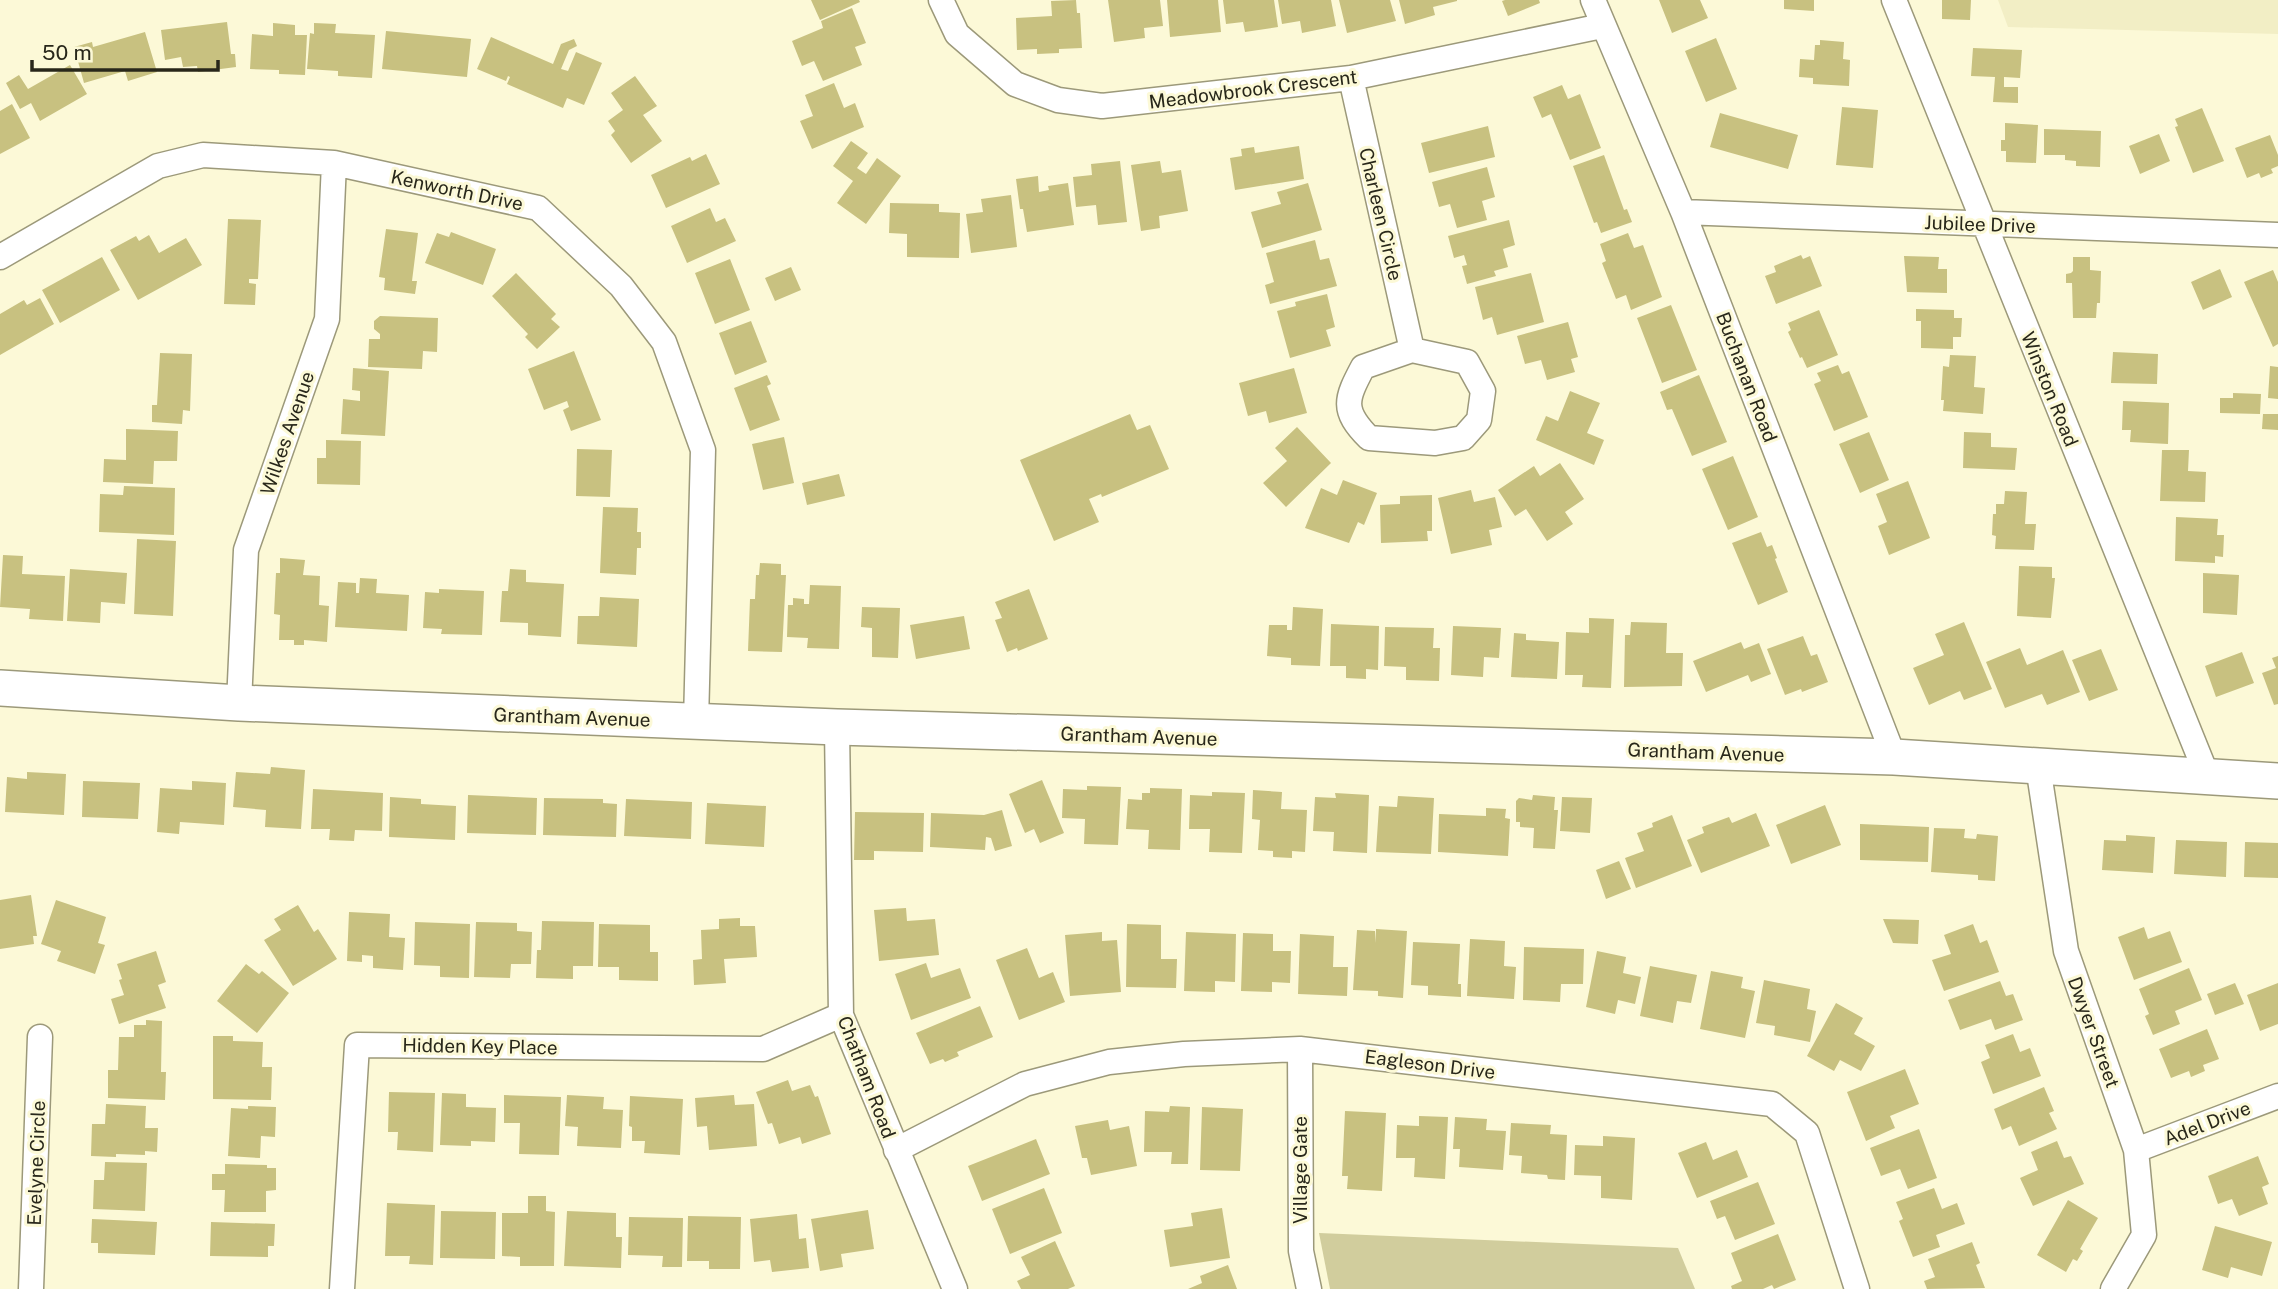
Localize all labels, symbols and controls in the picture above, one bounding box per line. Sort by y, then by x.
scale bar [32,28,217,72]
text: 50 m [42,40,92,65]
street label: Meadowbrook Crescent [1148,65,1358,113]
street label: Charleen Circle [1355,145,1407,283]
street label: Kenworth Drive [389,165,525,215]
street label: Jubilee Drive [1924,211,2036,237]
street label: Buchanan Road [1712,309,1782,445]
street label: Winston Road [2017,328,2083,450]
street label: Wilkes Avenue [256,368,318,498]
street label: Grantham Avenue [493,703,651,731]
street label: Grantham Avenue [1060,722,1218,750]
street label: Grantham Avenue [1627,738,1785,766]
street label: Dwyer Street [2064,974,2124,1090]
street label: Chatham Road [834,1013,900,1141]
street label: Hidden Key Place [402,1034,558,1058]
street label: Eagleson Drive [1363,1045,1497,1083]
street label: Adel Drive [2160,1096,2254,1150]
street label: Evelyne Circle [23,1100,49,1226]
street label: Village Gate [1289,1116,1311,1224]

